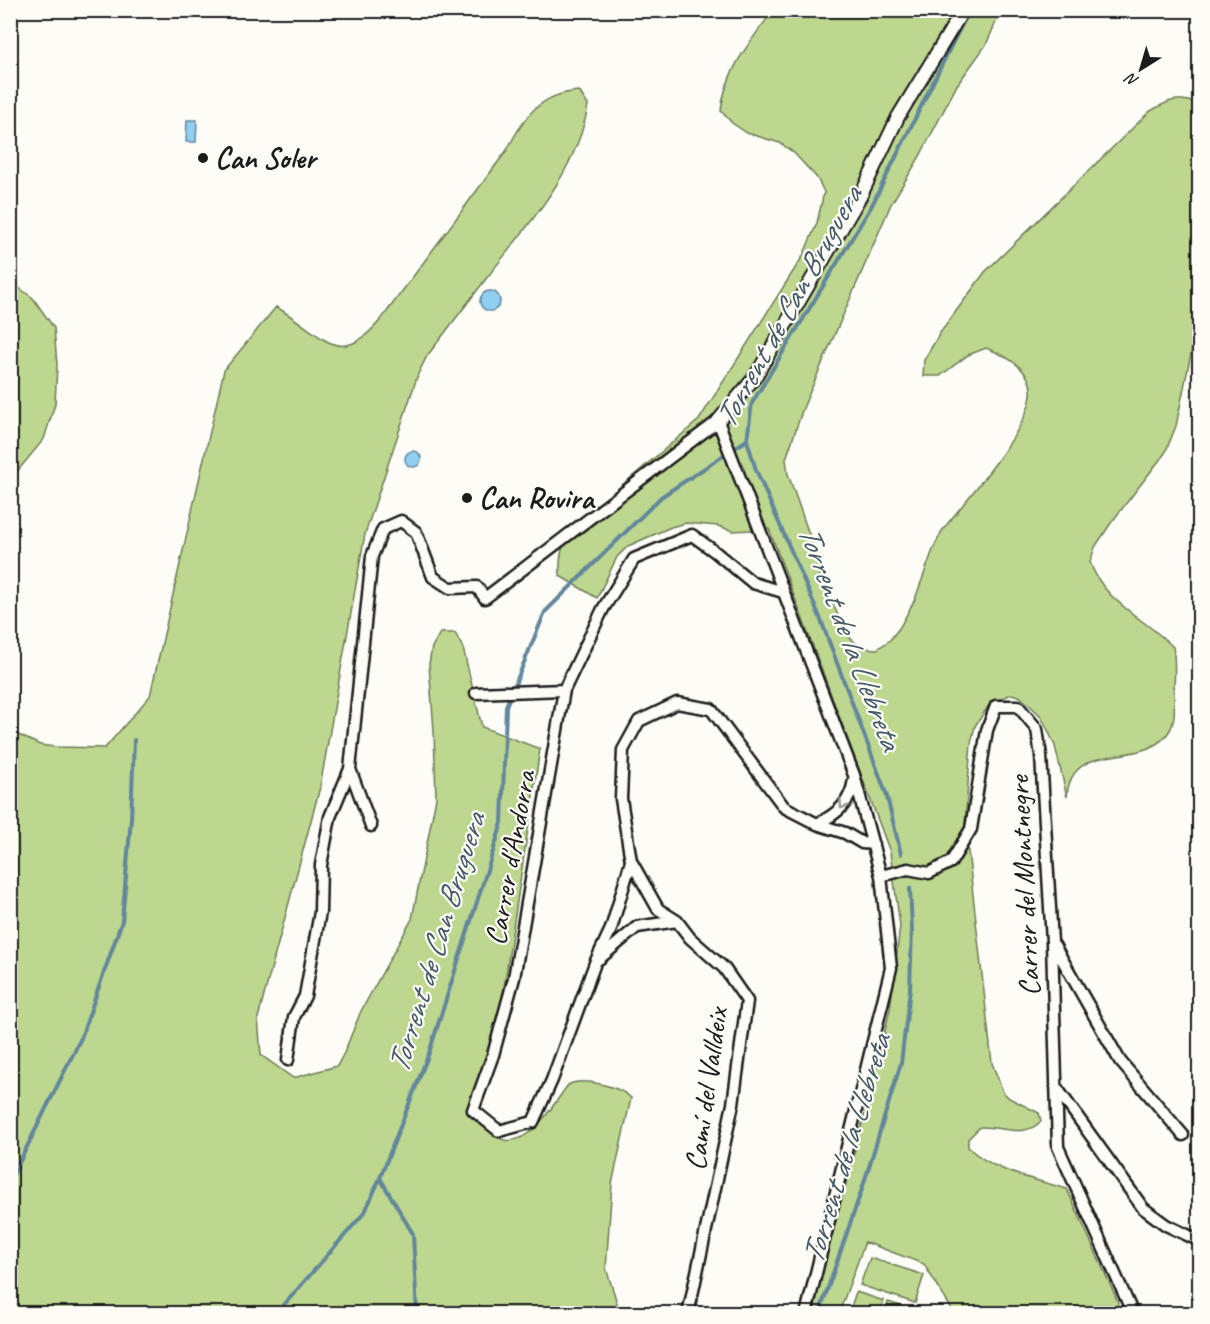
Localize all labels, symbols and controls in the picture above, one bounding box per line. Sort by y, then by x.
north arrow [1111,39,1171,99]
text: N [1120,67,1143,91]
place label: Can Soler [215,139,319,177]
marker: Can Soler [196,151,210,165]
water label: Torrent de Can Bruguera [705,177,873,435]
place label: Can Rovira [479,479,596,517]
marker: Can Rovira [460,491,474,505]
water label: Torrent de la Llebreta [788,519,913,758]
street label: Carrer d'Andorra [476,766,544,948]
street label: Carrer del Montnegre [999,773,1049,997]
one-way arrow [839,798,850,809]
water label: Torrent de Can Bruguera [377,805,496,1078]
street label: Camí del Valldeix [676,1003,737,1173]
water label: Torrent de la Llebreta [792,1027,901,1268]

